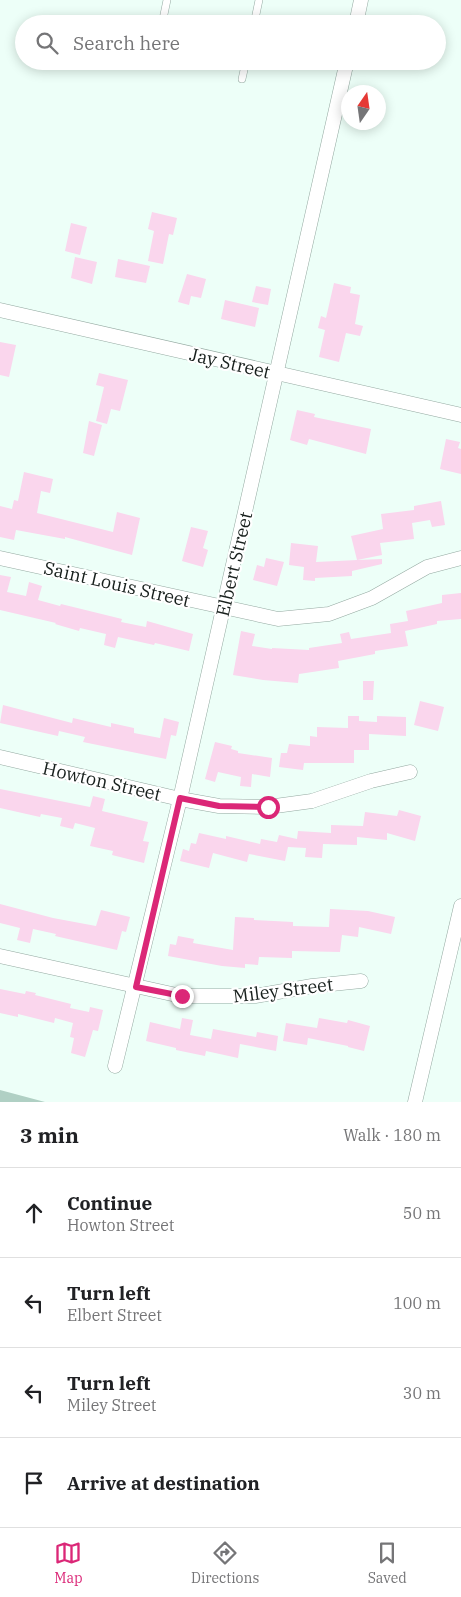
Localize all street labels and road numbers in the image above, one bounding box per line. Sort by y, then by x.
street label: Jay Street [187,343,273,383]
street label: Elbert Street [211,509,257,619]
street label: Saint Louis Street [42,556,192,612]
street label: Howton Street [40,756,164,806]
street label: Miley Street [232,972,334,1008]

